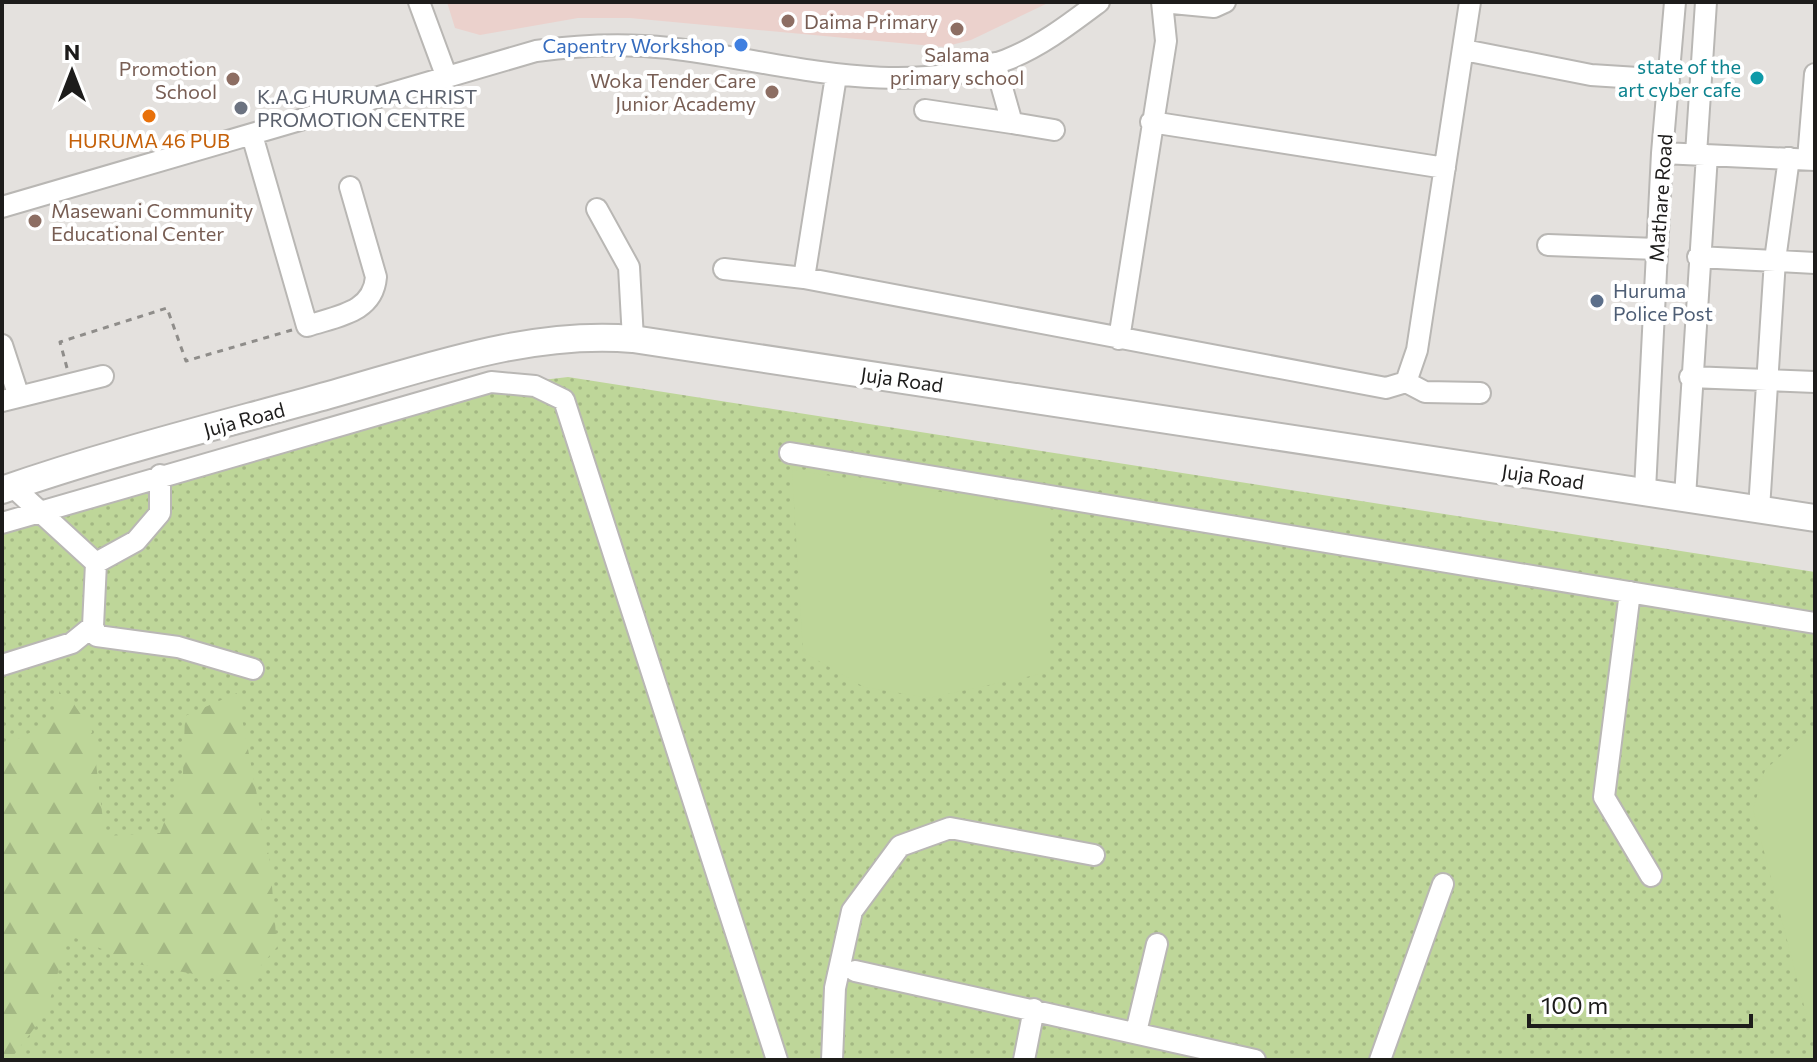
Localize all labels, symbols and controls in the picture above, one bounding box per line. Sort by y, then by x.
place label: Daima Primary [804,9,938,33]
marker: Daima Primary [779,12,797,30]
marker: Salama primary school [948,20,966,38]
north arrow [32,32,112,112]
place label: Capentry Workshop [543,33,725,57]
marker: Capentry Workshop [732,36,750,54]
text: N [64,38,80,65]
place label: Salama primary school [890,42,1024,89]
place label: state of the art cyber cafe [1618,54,1741,101]
place label: Promotion School [119,56,217,103]
place label: Woka Tender Care Junior Academy [590,68,756,115]
marker: state of the art cyber cafe [1748,69,1766,87]
marker: Promotion School [224,70,242,88]
marker: Woka Tender Care Junior Academy [763,83,781,101]
place label: K.A.G HURUMA CHRIST PROMOTION CENTRE [257,84,478,131]
marker: K.A.G HURUMA CHRIST PROMOTION CENTRE [232,99,250,117]
marker: HURUMA 46 PUB [140,107,158,125]
place label: HURUMA 46 PUB [68,128,230,152]
street label: Mathare Road [1644,133,1676,263]
place label: Masewani Community Educational Center [51,198,253,245]
marker: Masewani Community Educational Center [26,212,44,230]
place label: Huruma Police Post [1613,278,1713,325]
marker: Huruma Police Post [1588,292,1606,310]
street label: Juja Road [859,361,945,397]
street label: Juja Road [201,397,287,441]
street label: Juja Road [1500,458,1586,494]
scale bar [1529,978,1751,1028]
text: 100 m [1541,990,1608,1019]

